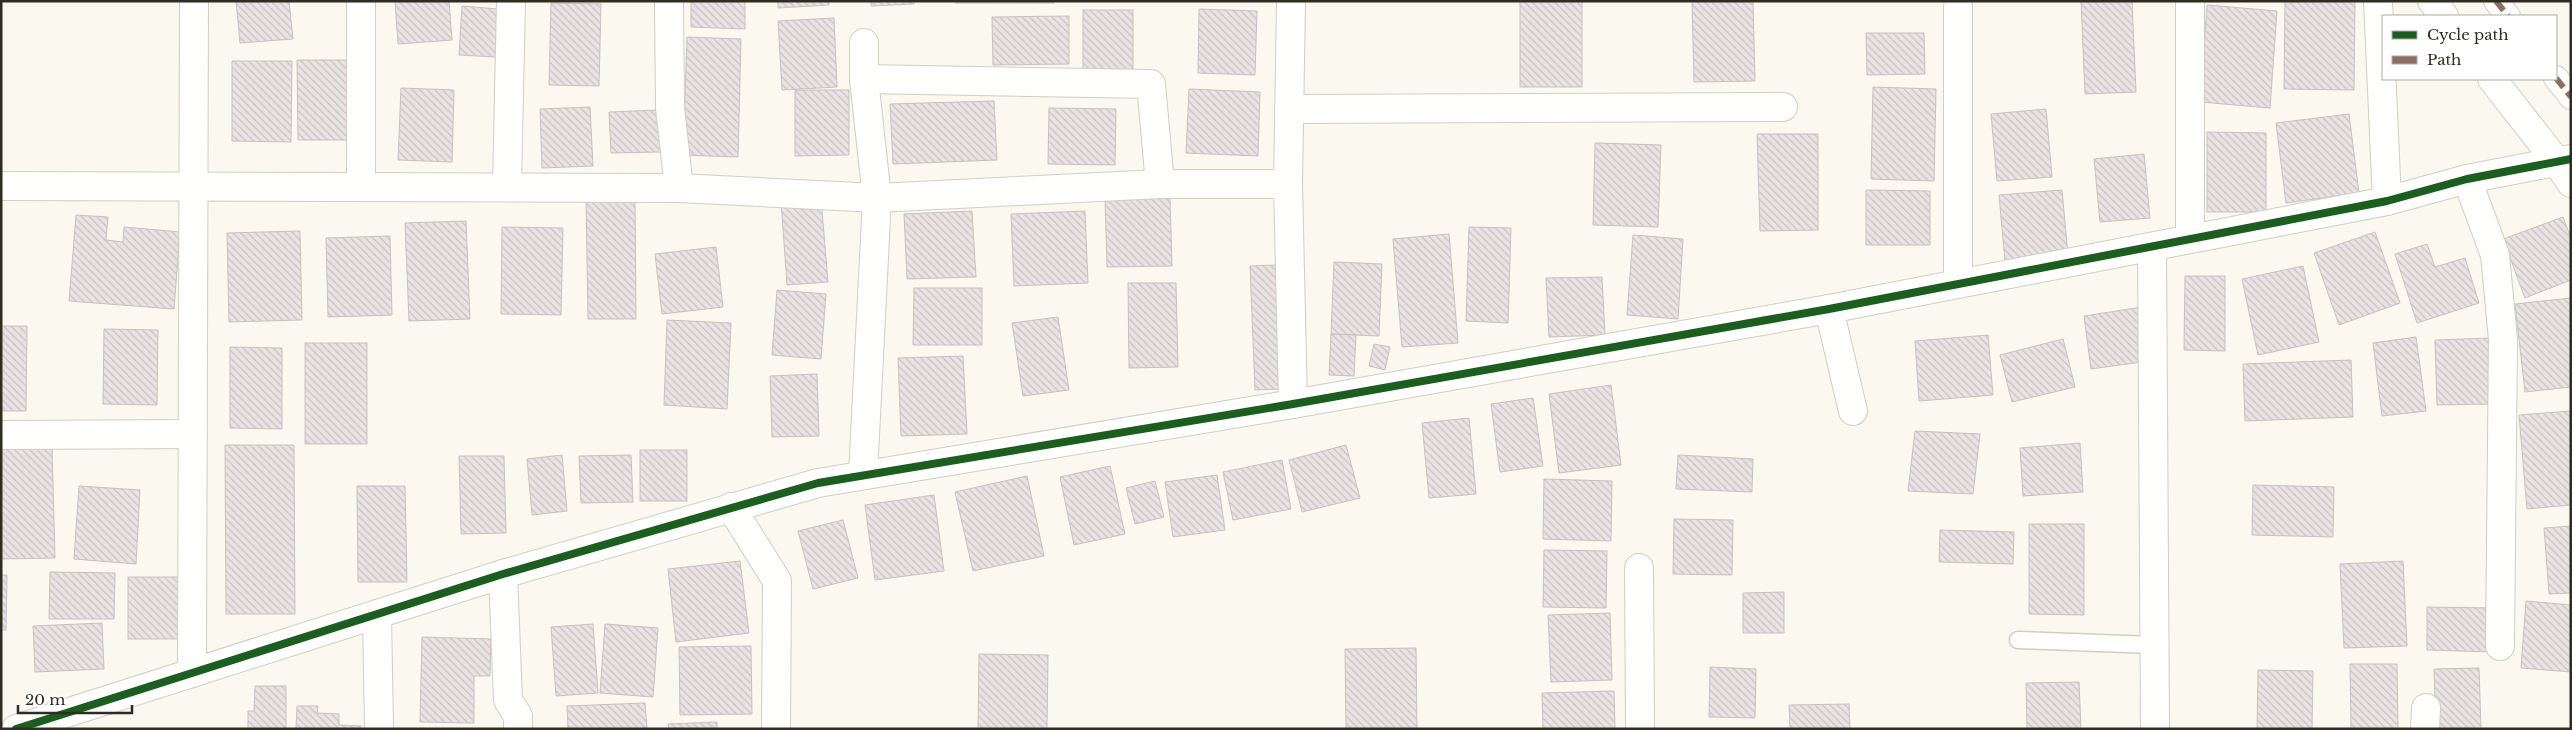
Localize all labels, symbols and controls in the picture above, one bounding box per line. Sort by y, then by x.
legend [2382,15,2557,80]
text: Cycle path [2427,25,2509,44]
text: Path [2427,50,2461,69]
scale bar [18,682,131,714]
text: 20 m [25,690,65,709]

